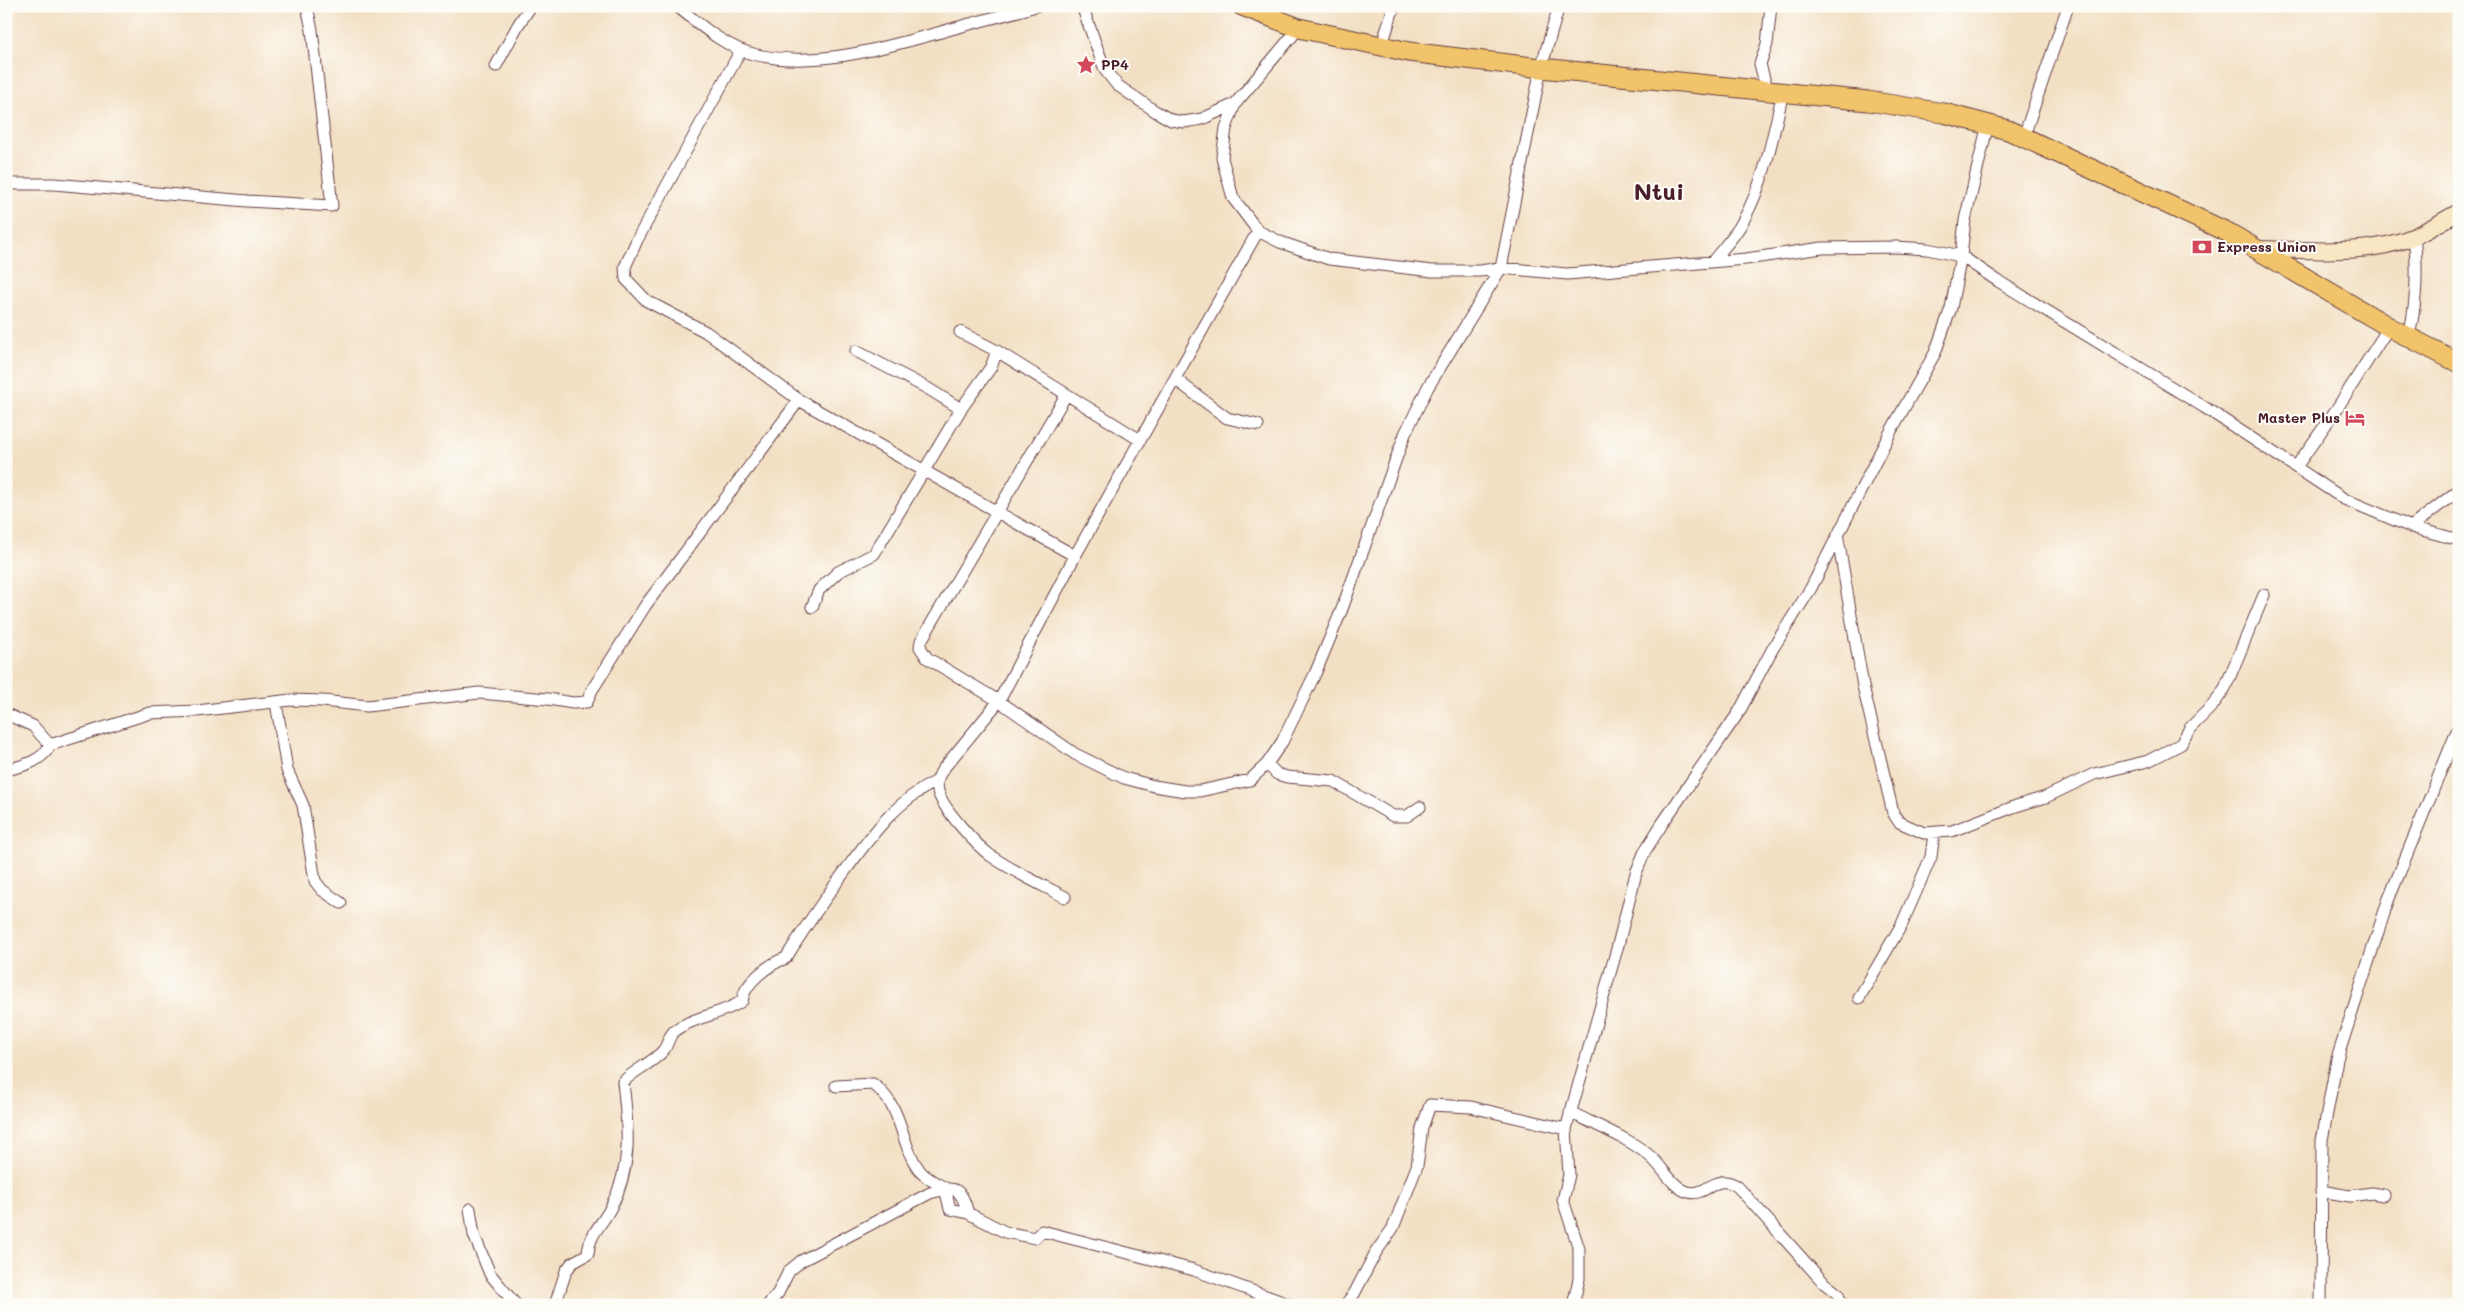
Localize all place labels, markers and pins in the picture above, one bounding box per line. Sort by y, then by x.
place icon: PP4 [1075,54,1097,76]
place label: PP4 [1101,55,1129,74]
bank icon: Express Union [2191,236,2213,258]
place label: Express Union [2217,237,2316,256]
hotel icon: Master Plus [2344,407,2366,429]
place label: Master Plus [2258,408,2340,427]

